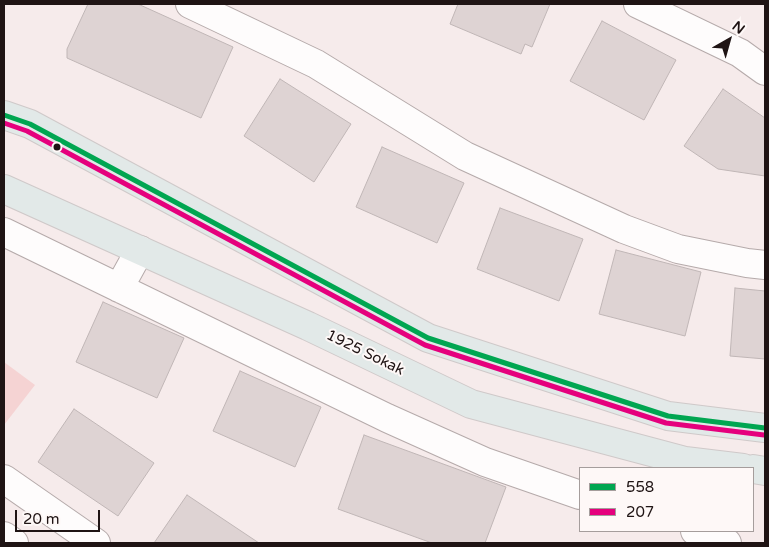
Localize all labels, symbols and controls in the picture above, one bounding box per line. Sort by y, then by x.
north arrow [704,15,754,65]
text: N [729,18,748,38]
unlabelled marker [52,142,62,152]
street label: 1925 Sokak [323,326,407,380]
legend [579,467,754,532]
text: 558 [626,478,654,496]
scale bar [18,500,102,532]
text: 207 [626,503,654,521]
text: 20 m [23,510,60,528]

